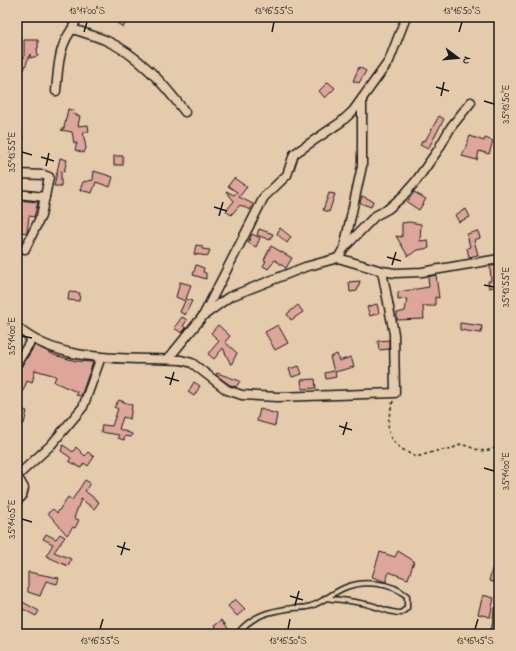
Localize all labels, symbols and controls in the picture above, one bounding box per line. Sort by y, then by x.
text: 13°17'00"S [69,4,105,19]
text: 13°16'55"S [255,4,294,19]
text: 13°16'50"S [443,4,481,19]
north arrow [438,38,478,78]
text: N [458,55,475,66]
text: 35°13'50"E [499,84,514,124]
text: 35°13'55"E [5,132,20,172]
text: 35°13'55"E [499,267,514,307]
text: 35°14'00"E [5,317,20,355]
text: 35°14'00"E [499,452,514,490]
text: 35°14'05"E [5,499,20,539]
text: 13°16'55"S [81,634,120,649]
text: 13°16'50"S [269,634,307,649]
text: 13°16'45"S [456,634,494,649]

